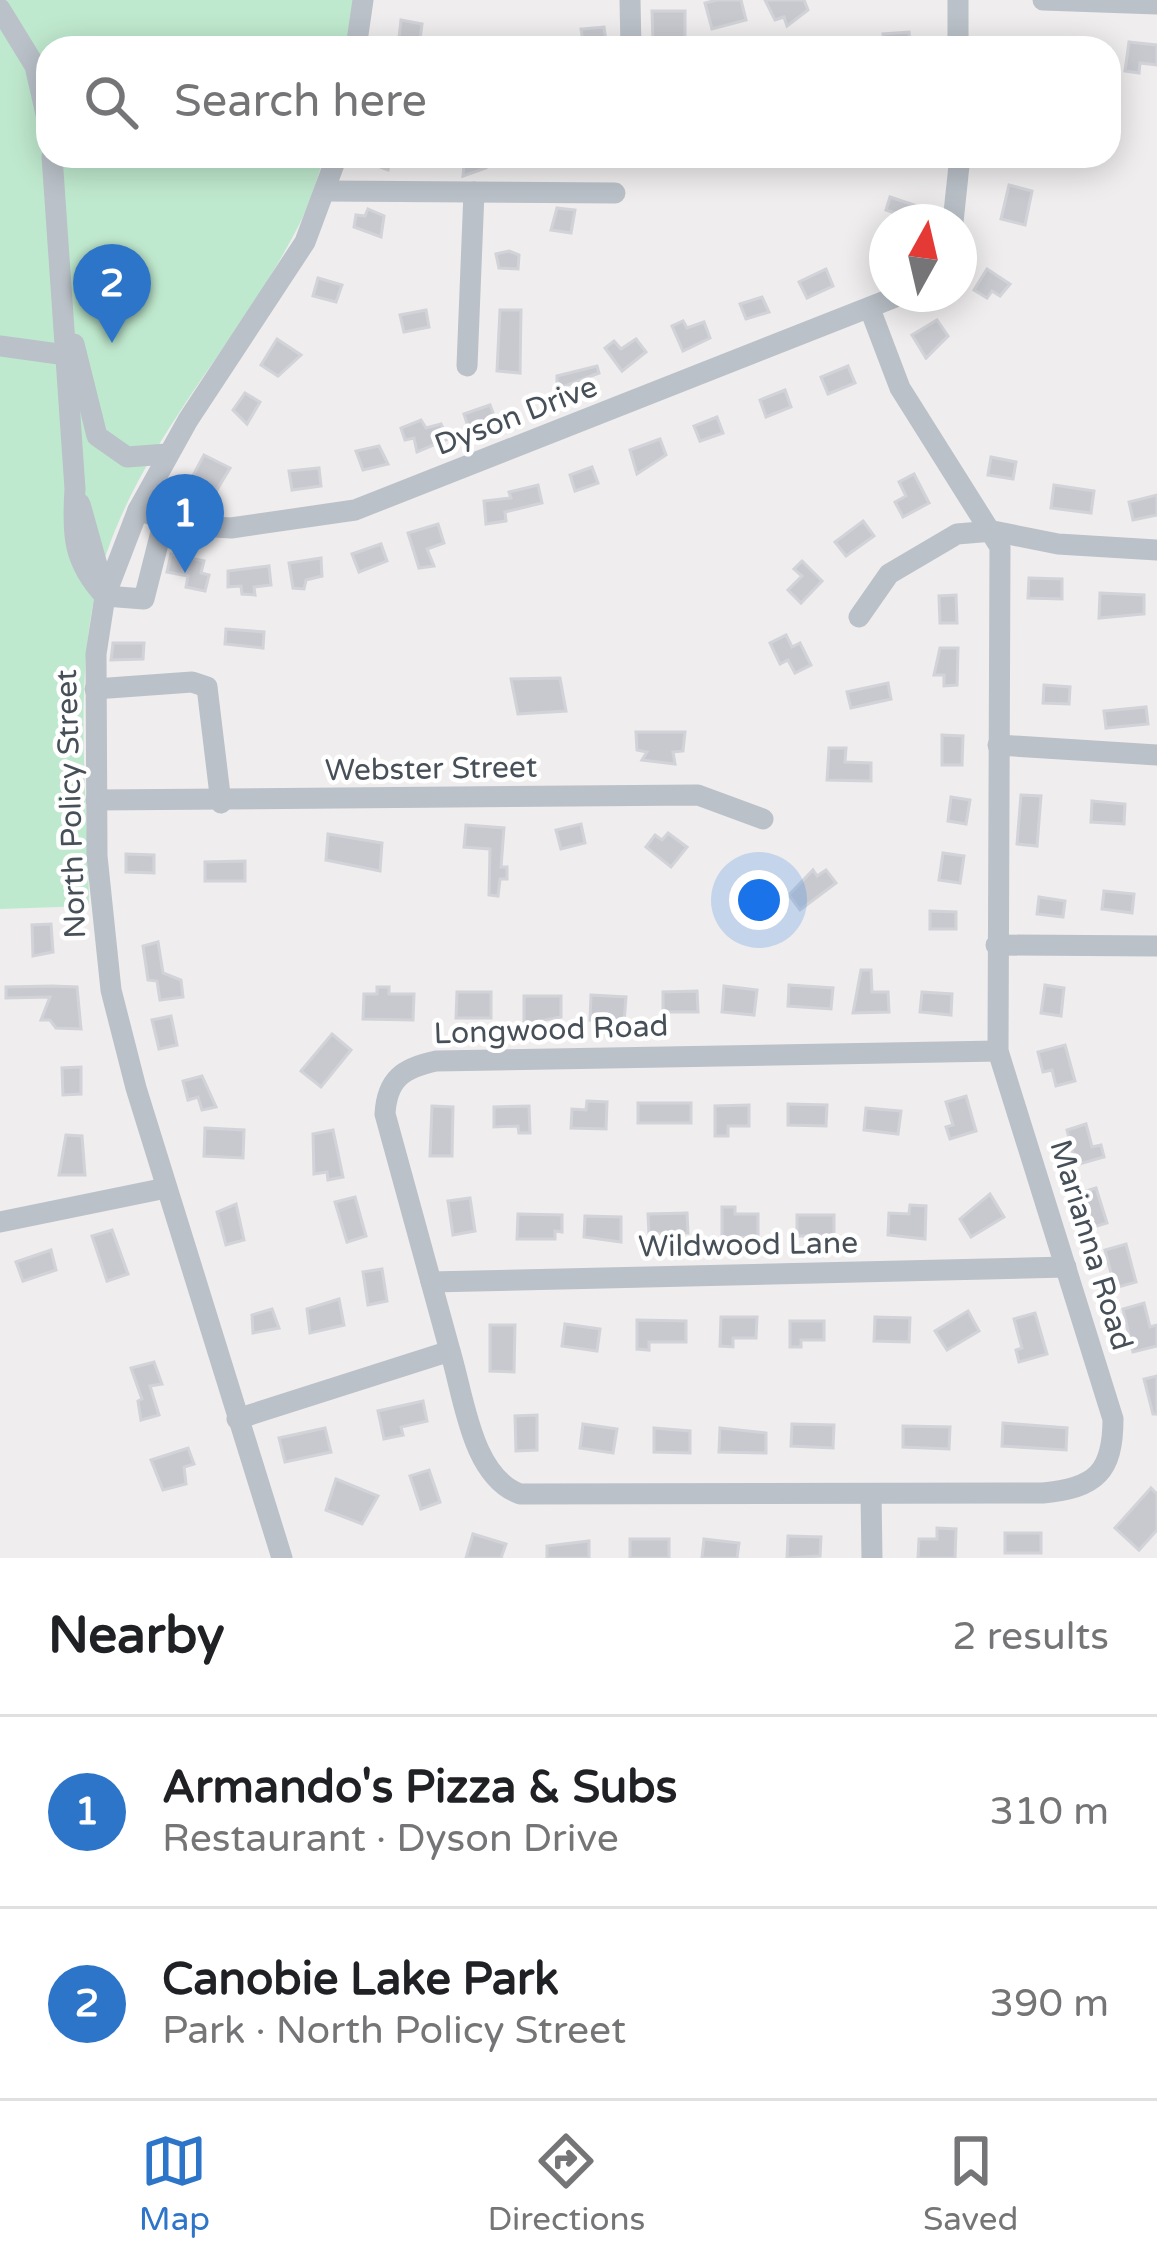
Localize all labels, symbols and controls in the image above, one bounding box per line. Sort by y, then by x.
search box [36,36,1121,168]
icon: search [78,69,144,135]
text: Search here [174,75,427,129]
north arrow [869,204,977,312]
pin: 2 [73,244,151,343]
street label: Dyson Drive [429,368,603,464]
pin: 1 [146,474,224,573]
street label: North Policy Street [48,669,94,939]
street label: Webster Street [324,749,538,789]
your location [729,870,789,930]
street label: Longwood Road [433,1007,669,1053]
street label: Marianna Road [1041,1135,1141,1355]
street label: Wildwood Lane [638,1225,858,1265]
text: Nearby [48,1605,225,1667]
text: 2 results [952,1613,1109,1660]
text: Armando's Pizza & Subs [162,1761,677,1815]
text: 1 [75,1788,99,1835]
text: 310 m [990,1788,1109,1835]
text: Restaurant · Dyson Drive [162,1815,619,1862]
text: Canobie Lake Park [162,1953,559,2007]
text: 2 [75,1980,99,2027]
text: 390 m [990,1980,1109,2027]
text: Park · North Policy Street [162,2007,626,2054]
tab: Map [139,2128,210,2239]
tab: Directions [488,2128,645,2239]
tab: Saved [923,2128,1018,2239]

